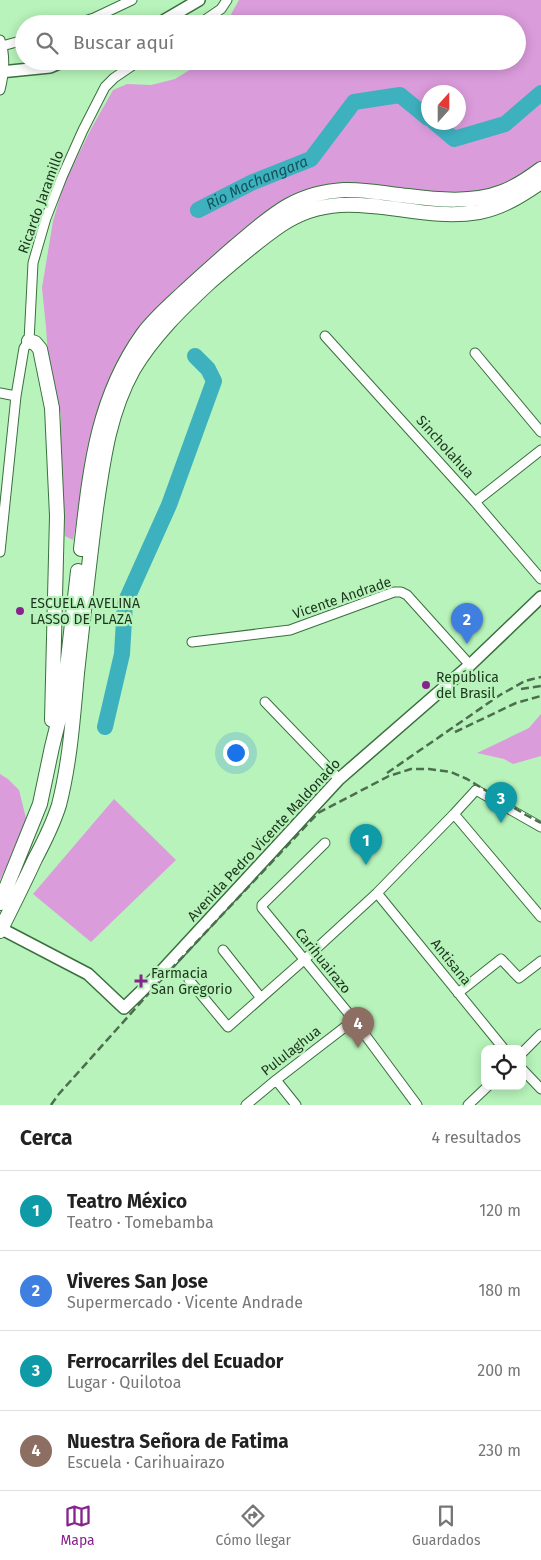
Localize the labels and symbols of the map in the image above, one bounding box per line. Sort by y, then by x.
north arrow [421,85,466,130]
street label: Ricardo Jaramillo [14,148,68,256]
water label: Rio Machangara [203,152,311,213]
street label: Sincholahua [412,412,478,482]
street label: Vicente Andrade [290,573,394,623]
place label: ESCUELA AVELINA LASSO DE PLAZA [30,595,140,628]
pin: 2 [451,603,483,644]
marker: ESCUELA AVELINA LASSO DE PLAZA [14,605,26,617]
place label: República del Brasil [436,669,499,702]
marker: República del Brasil [420,679,432,691]
your location [223,740,249,766]
street label: Avenida Pedro Vicente Maldonado [184,755,344,925]
pin: 3 [485,782,517,823]
pin: 1 [350,824,382,865]
street label: Carihuairazo [291,925,355,997]
street label: Antisana [427,935,475,989]
place label: Farmacia San Gregorio [151,965,232,998]
marker: Farmacia San Gregorio [135,975,147,987]
pin: 4 [342,1007,374,1048]
street label: Pululaghua [258,1022,324,1080]

